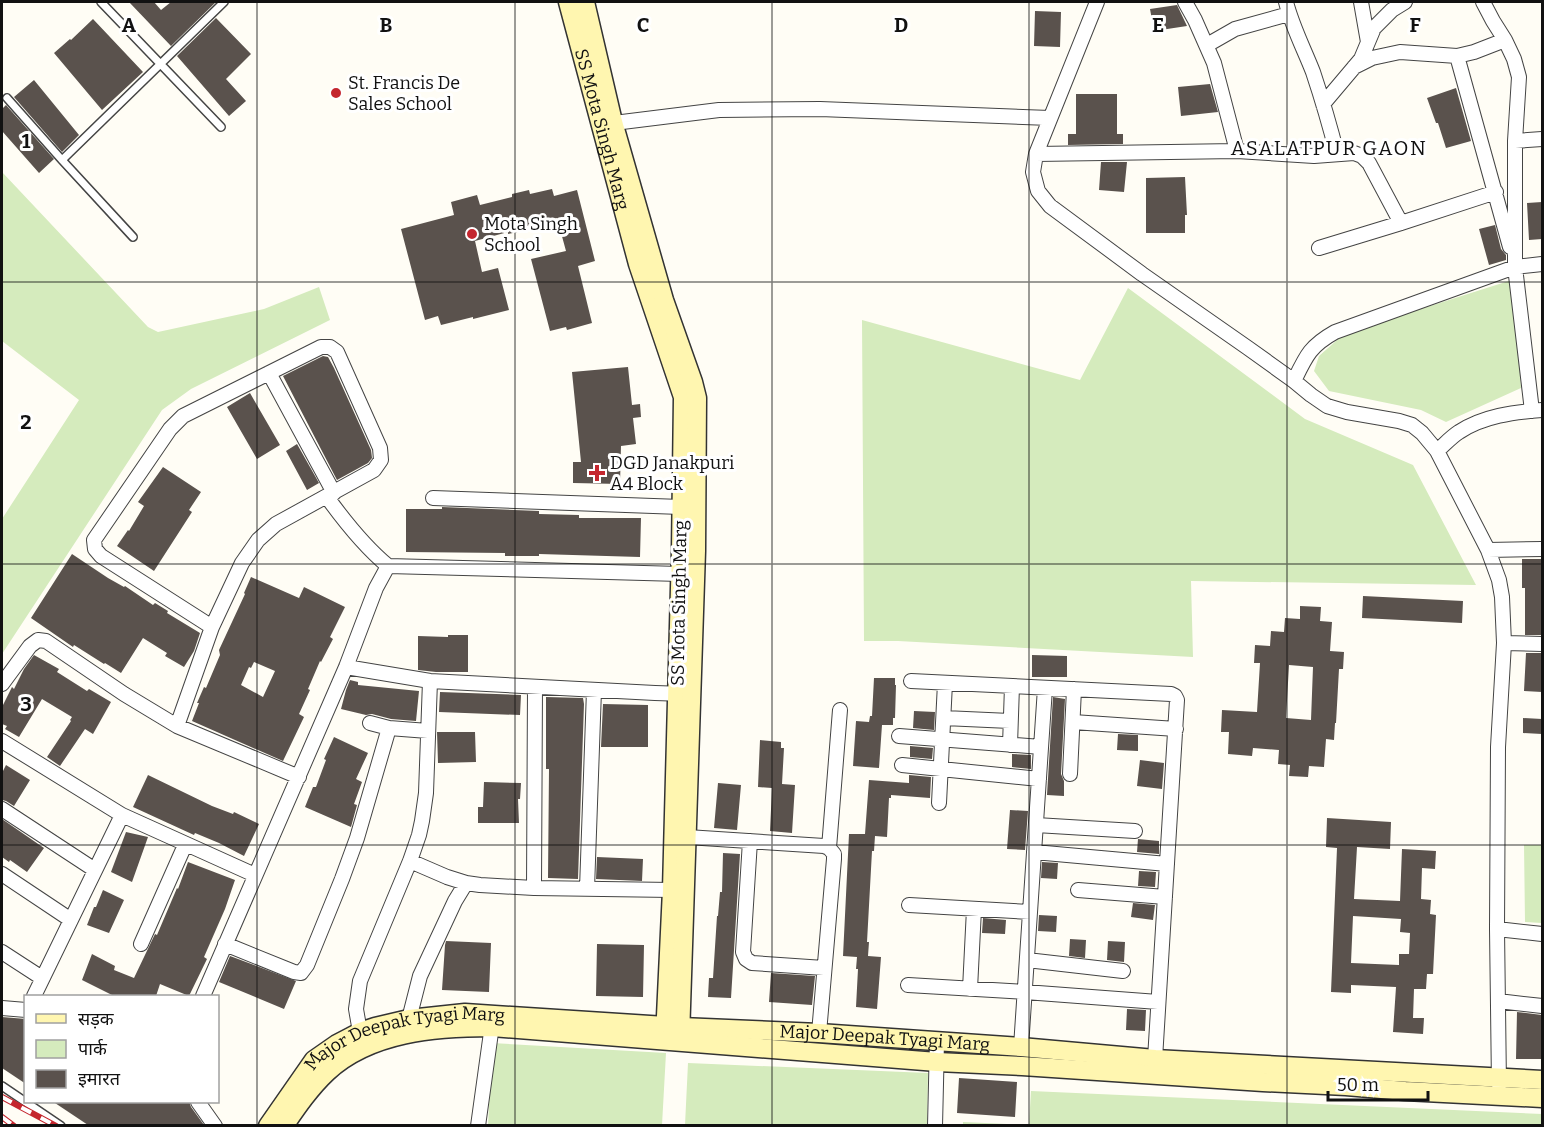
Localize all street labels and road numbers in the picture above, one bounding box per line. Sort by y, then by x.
street label: SS Mota Singh Marg [570,46,634,213]
street label: SS Mota Singh Marg [667,520,691,686]
street label: Major Deepak Tyagi Marg [299,1002,506,1074]
street label: Major Deepak Tyagi Marg [779,1020,991,1056]

